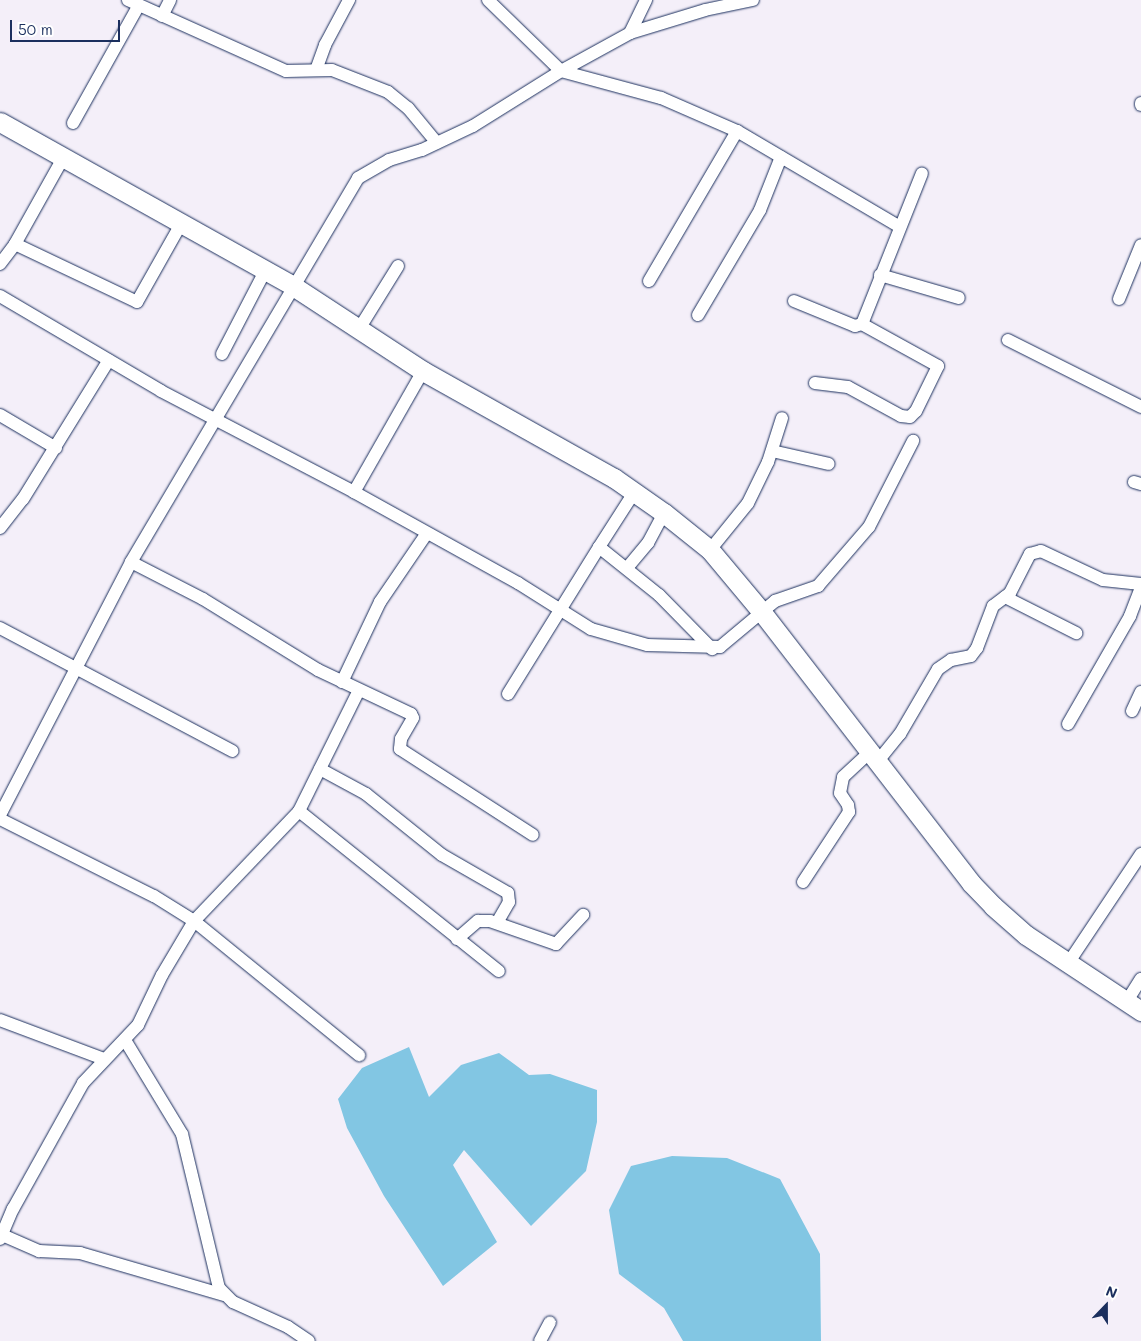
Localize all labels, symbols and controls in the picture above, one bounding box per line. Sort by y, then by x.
scale bar [12,10,122,42]
text: 50 m [18,19,53,39]
north arrow [1081,1281,1131,1331]
text: N [1103,1281,1120,1302]

